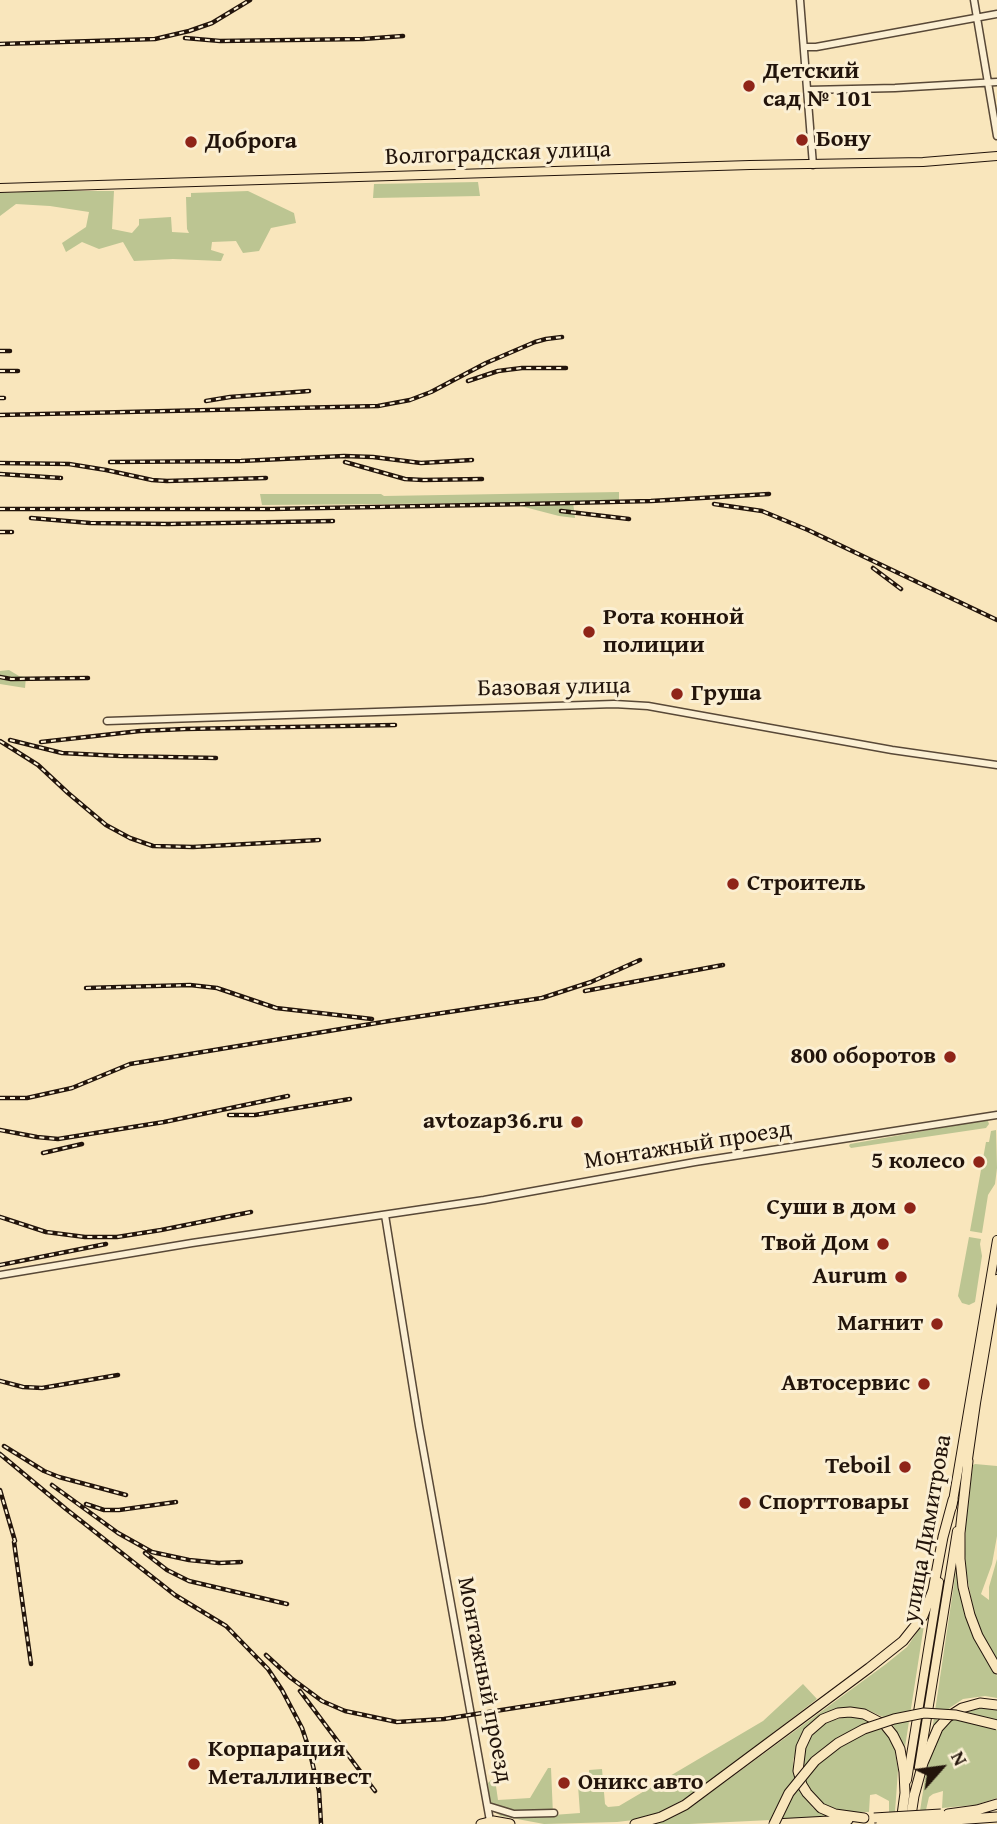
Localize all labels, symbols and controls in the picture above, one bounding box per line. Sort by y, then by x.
place label: Детский сад № 101 [763,58,872,114]
marker: Детский сад № 101 [741,78,757,94]
place label: Бону [816,126,871,154]
place label: Доброга [205,128,297,156]
marker: Бону [794,132,810,148]
marker: Доброга [183,134,199,150]
street label: Волгоградская улица [385,136,611,172]
place label: Рота конной полиции [603,604,744,660]
marker: Рота конной полиции [581,624,597,640]
street label: Базовая улица [477,672,631,704]
place label: Груша [691,680,762,708]
marker: Груша [669,686,685,702]
place label: Строитель [747,870,866,898]
marker: Строитель [725,876,741,892]
place label: 800 оборотов [790,1043,936,1071]
marker: 800 оборотов [942,1049,958,1065]
place label: avtozap36.ru [423,1108,563,1136]
marker: avtozap36.ru [569,1114,585,1130]
street label: Монтажный проезд [582,1115,794,1177]
place label: 5 колесо [871,1148,965,1176]
marker: 5 колесо [971,1154,987,1170]
place label: Суши в дом [766,1194,896,1222]
marker: Суши в дом [902,1200,918,1216]
place label: Твой Дом [762,1230,869,1258]
marker: Твой Дом [875,1236,891,1252]
place label: Aurum [813,1263,887,1291]
marker: Aurum [893,1269,909,1285]
place label: Магнит [837,1310,923,1338]
marker: Магнит [929,1316,945,1332]
place label: Автосервис [781,1370,910,1398]
marker: Автосервис [916,1376,932,1392]
street label: улица Димитрова [897,1432,959,1626]
place label: Teboil [825,1453,891,1481]
marker: Teboil [897,1459,913,1475]
place label: Спорттовары [759,1489,909,1517]
marker: Спорттовары [737,1495,753,1511]
street label: Монтажный проезд [450,1575,518,1785]
north arrow [906,1733,976,1803]
place label: Kорпарация Металлинвест [208,1736,371,1792]
text: N [944,1746,975,1770]
marker: Kорпарация Металлинвест [186,1756,202,1772]
place label: Оникс авто [578,1769,704,1797]
marker: Оникс авто [556,1775,572,1791]

